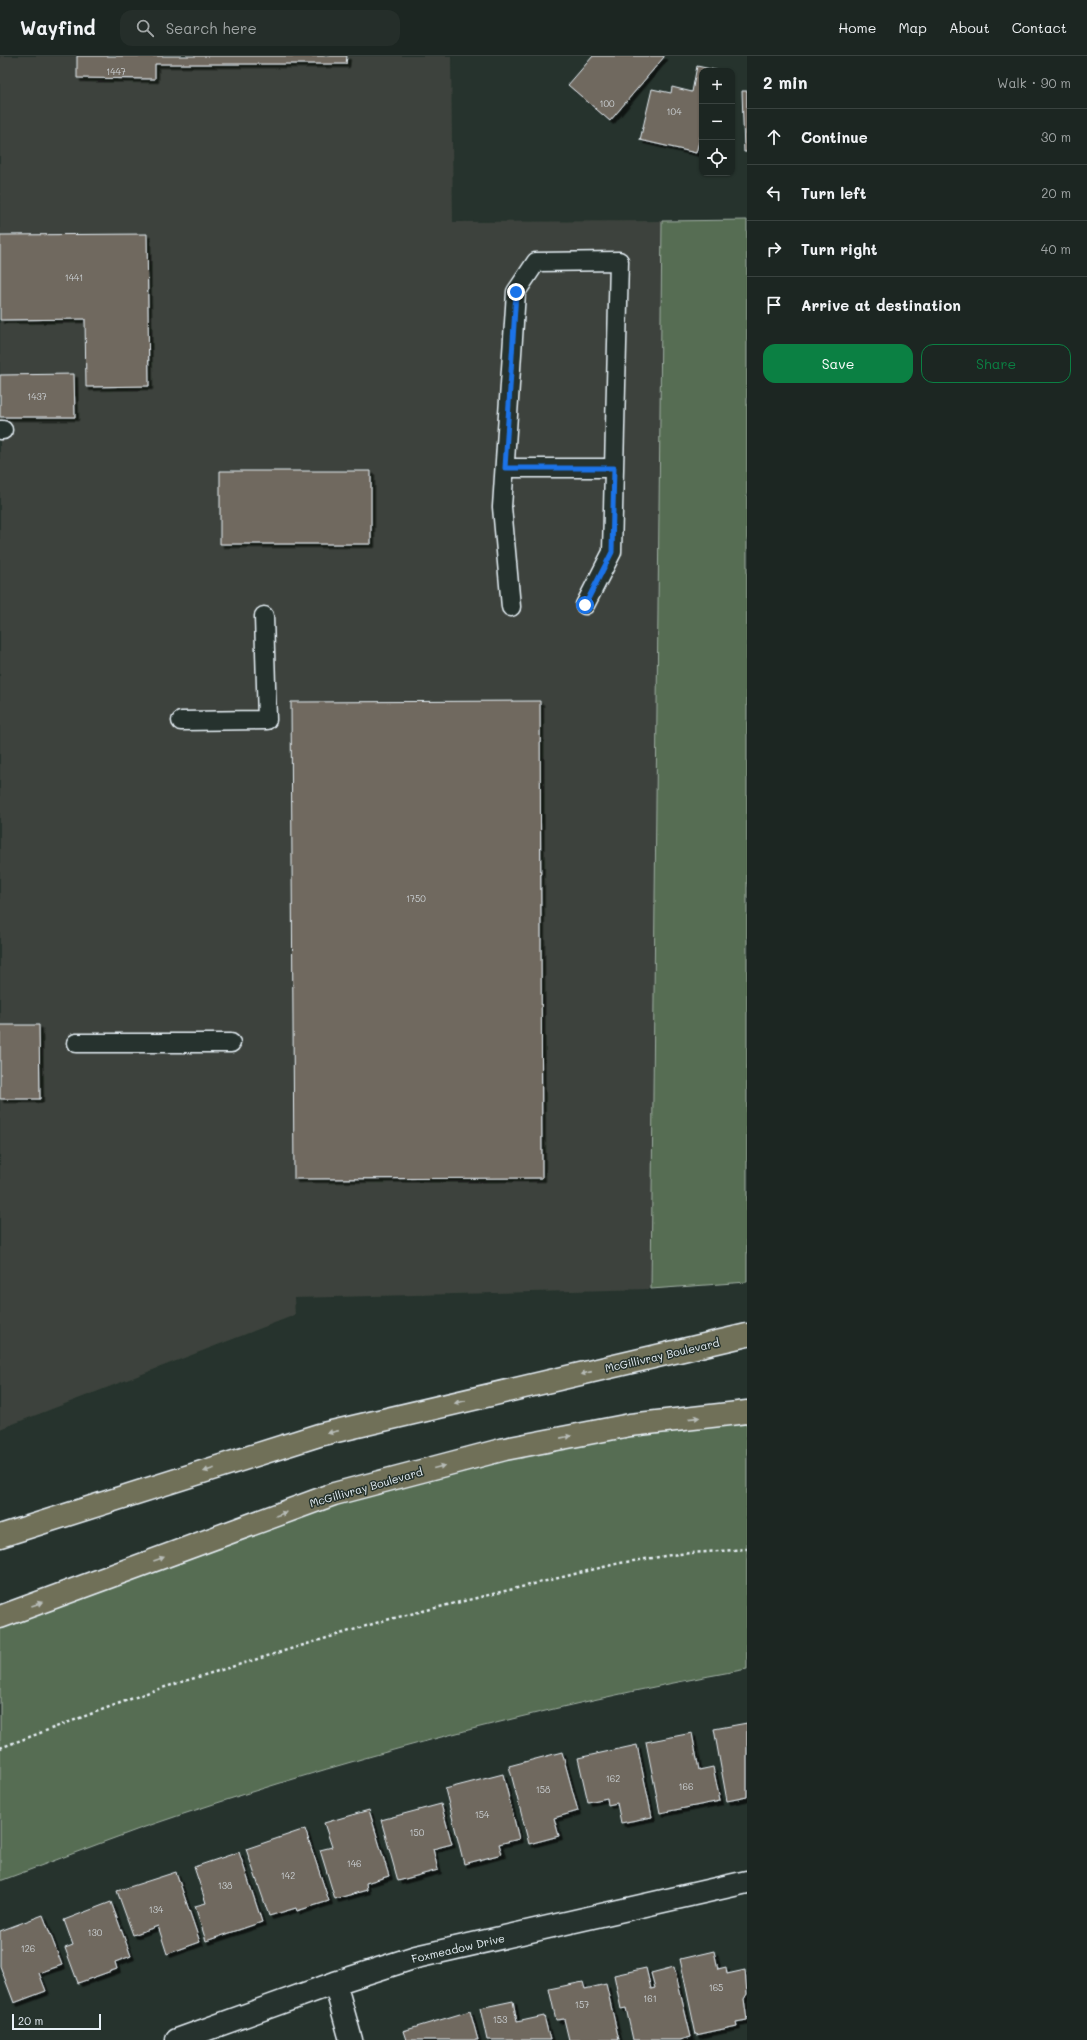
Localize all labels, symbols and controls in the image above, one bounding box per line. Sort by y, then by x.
search box [120,10,400,46]
text: Wayfind [20,15,96,40]
icon: search [134,17,156,39]
text: Search here [166,18,257,38]
text: Home [838,18,876,37]
text: Map [898,18,927,37]
text: About [949,18,990,37]
text: Contact [1012,18,1067,37]
house number: 1447 [106,66,126,77]
map controls [699,68,735,176]
button: + [699,68,735,104]
text: 2 min [763,71,808,93]
text: Walk · 90 m [997,74,1071,91]
house number: 100 [599,98,615,109]
button: − [699,104,735,140]
house number: 104 [667,106,682,117]
icon: ahead [763,126,785,148]
text: Continue [801,127,868,147]
text: 30 m [1041,128,1071,145]
button: locate [699,140,735,176]
icon: left [763,182,785,204]
text: Turn left [801,183,866,203]
text: 20 m [1041,184,1071,201]
icon: right [763,238,785,260]
text: Turn right [801,239,878,259]
text: 40 m [1041,240,1071,257]
house number: 1441 [65,272,83,283]
route end [507,283,525,301]
icon: arrive [763,294,785,316]
text: Arrive at destination [801,295,961,315]
button: Save [763,344,913,383]
button: Share [921,344,1071,383]
house number: 1437 [27,391,47,402]
route start [576,596,594,614]
house number: 1750 [406,893,426,904]
street label: McGillivray Boulevard [603,1335,721,1375]
one-way arrow [580,1370,592,1376]
one-way arrow [453,1400,466,1406]
one-way arrow [688,1415,700,1421]
one-way arrow [327,1429,339,1435]
one-way arrow [560,1434,572,1440]
one-way arrow [433,1463,445,1469]
street label: McGillivray Boulevard [308,1464,424,1510]
one-way arrow [203,1468,215,1474]
one-way arrow [275,1511,287,1517]
one-way arrow [153,1556,165,1562]
one-way arrow [31,1600,43,1606]
house number: 162 [606,1773,620,1784]
house number: 166 [679,1781,693,1792]
house number: 158 [536,1784,551,1795]
house number: 154 [475,1809,490,1820]
house number: 150 [410,1827,425,1838]
house number: 146 [347,1858,361,1869]
house number: 142 [281,1870,295,1881]
house number: 138 [218,1880,233,1891]
house number: 134 [149,1904,164,1915]
house number: 130 [88,1927,103,1938]
street label: Foxmeadow Drive [410,1930,506,1966]
house number: 126 [21,1943,35,1954]
house number: 165 [709,1982,723,1993]
house number: 161 [643,1993,657,2004]
house number: 157 [575,1999,589,2010]
scale bar [12,2012,101,2031]
text: 20 m [18,2013,43,2028]
house number: 153 [493,2014,507,2025]

